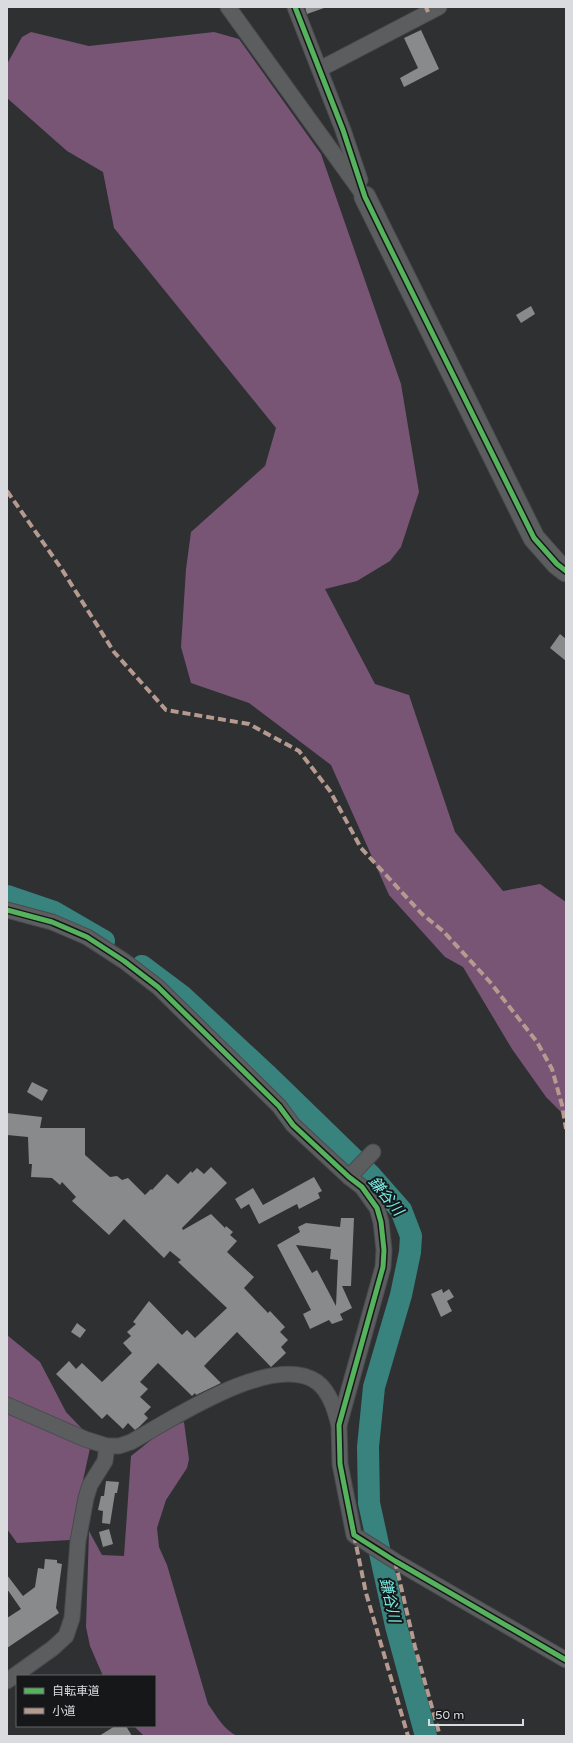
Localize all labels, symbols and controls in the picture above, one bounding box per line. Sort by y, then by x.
water label: 鎌谷川 [365,1173,408,1221]
water label: 鎌谷川 [376,1576,404,1626]
legend [16,1675,156,1727]
text: 自転車道 [52,1684,100,1698]
scale bar [429,1701,523,1727]
text: 小道 [52,1704,76,1718]
text: 50 m [435,1708,464,1722]

